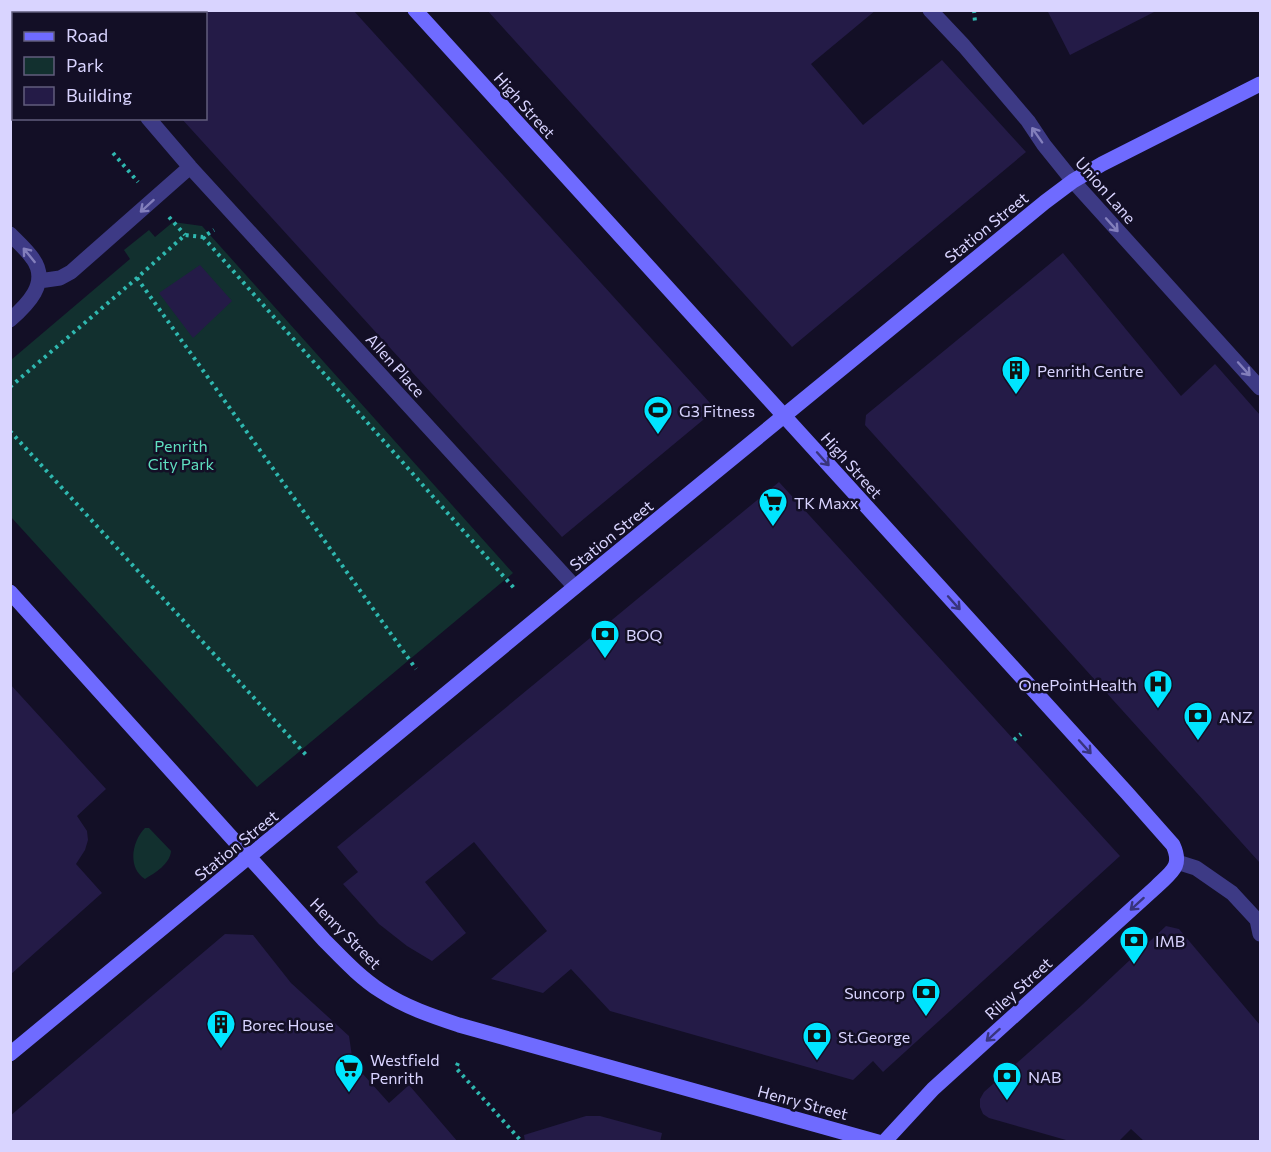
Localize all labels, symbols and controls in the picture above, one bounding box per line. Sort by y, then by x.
legend [12,12,207,120]
text: Road [66,24,108,46]
text: Park [66,54,104,76]
street label: High Street [490,68,560,142]
text: Building [66,84,132,106]
one-way arrow [1031,127,1043,144]
street label: Union Lane [1072,153,1140,227]
street label: Station Street [940,187,1032,266]
one-way arrow [140,199,155,213]
one-way arrow [1105,217,1119,232]
one-way arrow [22,248,36,263]
street label: Allen Place [363,329,429,401]
building icon: Penrith Centre [1000,354,1032,396]
place label: Penrith Centre [1037,361,1143,380]
one-way arrow [1236,361,1250,376]
sports icon: G3 Fitness [642,394,674,436]
place label: G3 Fitness [679,401,755,420]
street label: High Street [817,428,887,502]
park label: Penrith City Park [148,436,215,473]
one-way arrow [816,451,830,466]
supermarket icon: TK Maxx [757,486,789,528]
place label: TK Maxx [794,493,859,512]
street label: Station Street [565,495,657,574]
one-way arrow [947,595,961,610]
bank icon: BOQ [589,618,621,660]
place label: BOQ [626,625,662,644]
hospital icon: OnePointHealth [1142,668,1174,710]
place label: OnePointHealth [1019,675,1137,694]
bank icon: ANZ [1182,700,1214,742]
place label: ANZ [1219,707,1253,726]
one-way arrow [1078,740,1092,755]
street label: Station Street [190,805,282,884]
street label: Henry Street [307,894,386,973]
one-way arrow [1130,897,1145,911]
bank icon: IMB [1118,924,1150,966]
place label: IMB [1155,931,1185,950]
street label: Riley Street [981,953,1056,1023]
bank icon: Suncorp [910,976,942,1018]
place label: Suncorp [844,983,905,1002]
building icon: Borec House [205,1008,237,1050]
place label: Borec House [242,1015,334,1034]
bank icon: St.George [801,1020,833,1062]
place label: St.George [838,1027,910,1046]
one-way arrow [985,1028,1000,1043]
place label: Westfield Penrith [370,1050,440,1087]
supermarket icon: Westfield Penrith [333,1052,365,1094]
bank icon: NAB [991,1060,1023,1102]
place label: NAB [1028,1067,1061,1086]
street label: Henry Street [756,1081,851,1123]

